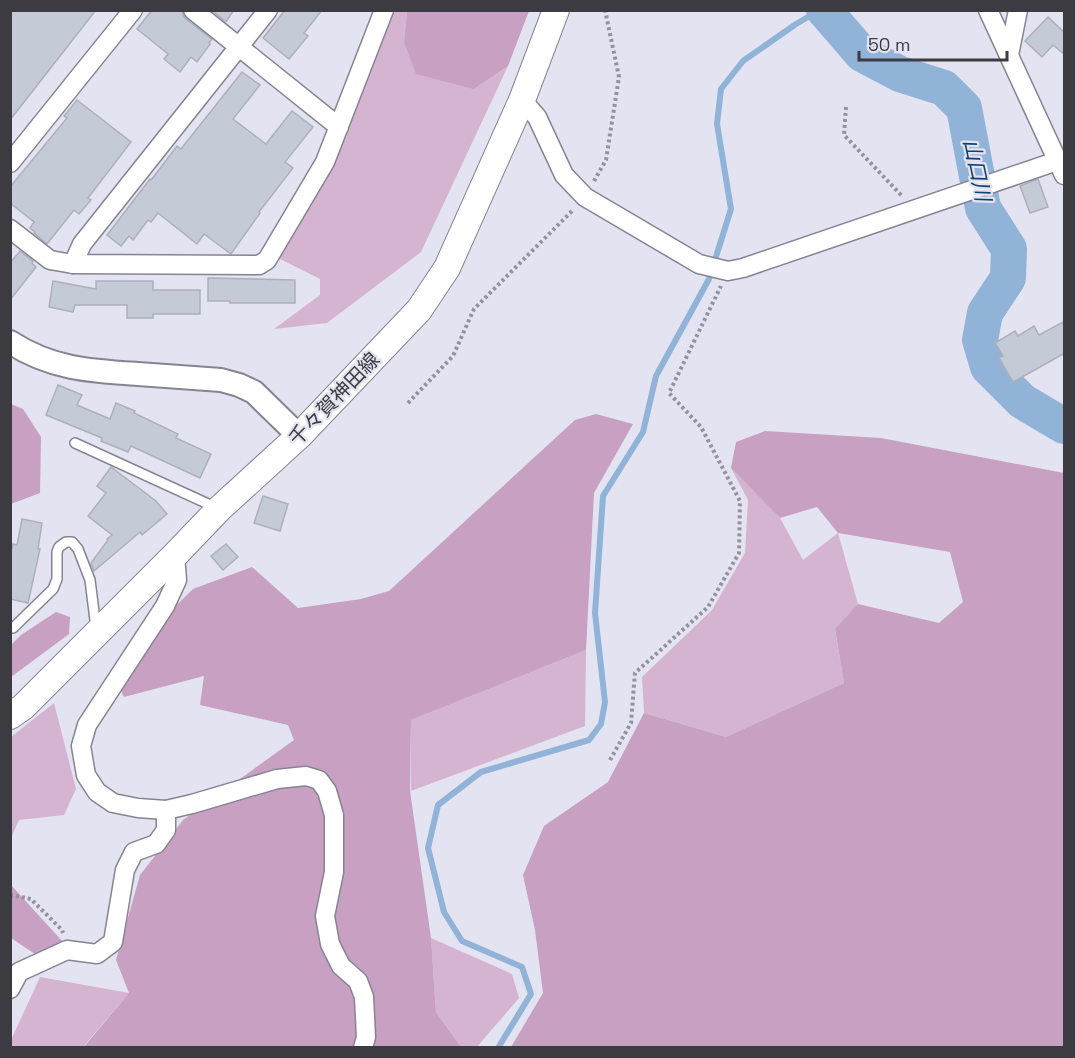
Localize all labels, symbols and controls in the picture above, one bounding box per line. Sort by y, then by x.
scale bar [859,24,1008,62]
text: 50 m [868,33,910,56]
water label: 山口川 [958,136,998,205]
street label: 千々賀神田線 [283,347,385,451]

